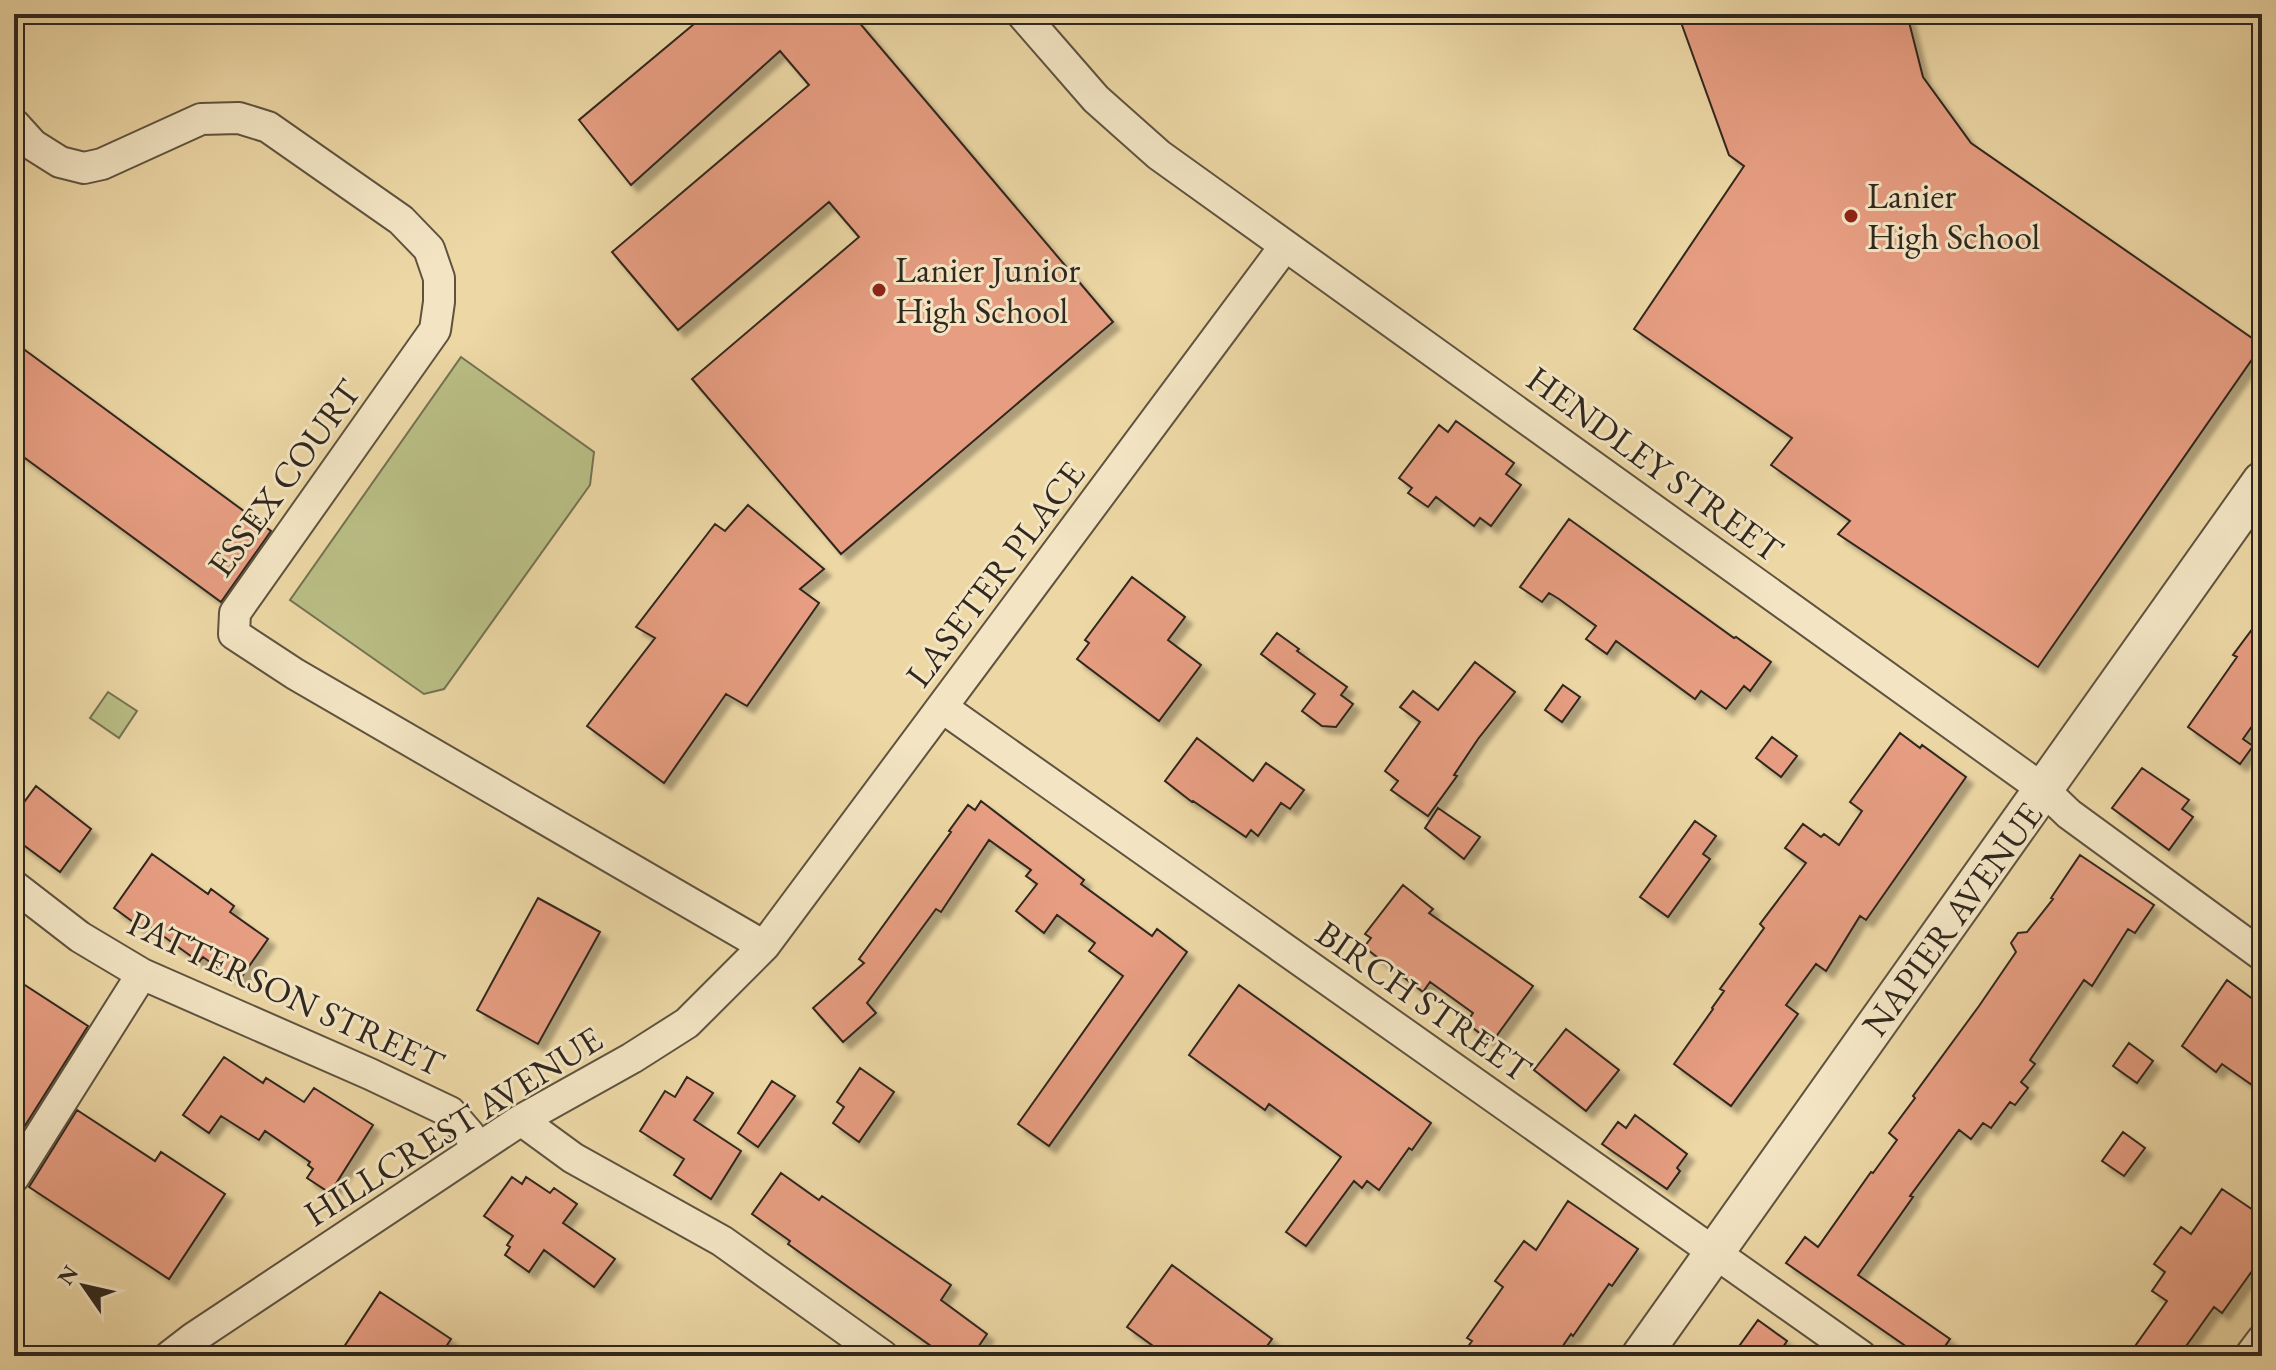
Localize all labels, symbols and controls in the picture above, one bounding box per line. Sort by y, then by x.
place label: Lanier High School [1867,172,2040,260]
marker: Lanier High School [1842,207,1860,225]
place label: Lanier Junior High School [895,246,1080,334]
marker: Lanier Junior High School [870,281,888,299]
street label: HENDLEY STREET [1518,355,1793,573]
street label: ESSEX COURT [197,369,372,586]
street label: LASETER PLACE [895,452,1095,696]
street label: NAPIER AVENUE [1851,793,2053,1045]
street label: PATTERSON STREET [120,899,452,1087]
street label: BIRCH STREET [1307,909,1542,1093]
street label: HILLCREST AVENUE [295,1015,611,1237]
north arrow [44,1246,124,1326]
text: N [51,1259,85,1291]

